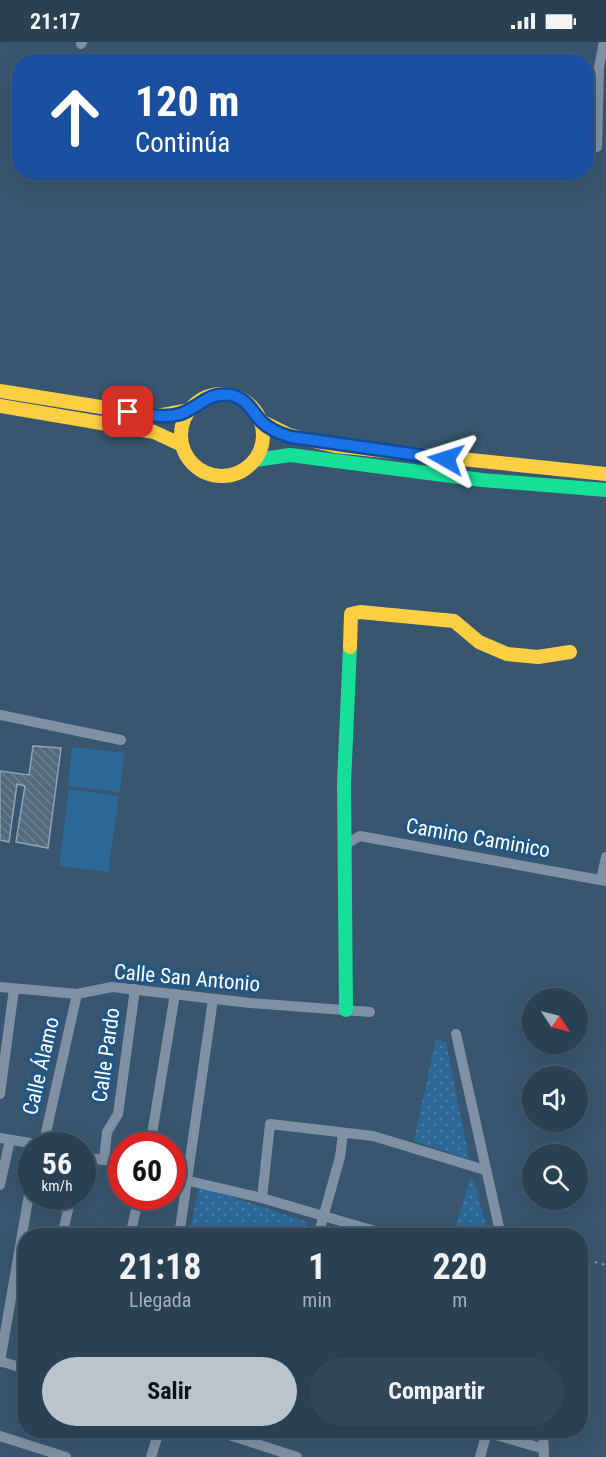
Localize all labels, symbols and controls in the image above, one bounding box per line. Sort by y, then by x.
text: 21:17 [30,9,81,34]
text: 120 m [135,77,240,126]
icon: ahead [36,78,114,156]
text: Continúa [135,127,230,159]
pin [102,386,153,437]
icon: arrive [111,395,144,428]
position arrow [414,427,478,491]
street label: Camino Caminico [404,814,552,862]
street label: Calle San Antonio [113,960,261,996]
north arrow [522,988,588,1054]
map controls [522,988,588,1210]
street label: Calle Pardo [88,1006,124,1104]
street label: Calle Álamo [18,1015,64,1117]
button: sound [522,1066,588,1132]
speed limit sign: 60 [108,1132,186,1210]
button: search [522,1144,588,1210]
text: 56 [42,1146,72,1181]
text: km/h [42,1177,72,1195]
text: 21:18 [119,1246,201,1288]
text: 1 [308,1246,326,1288]
text: 220 [433,1246,487,1288]
text: Llegada [129,1288,191,1312]
text: min [302,1288,332,1312]
text: m [452,1288,467,1312]
button: Salir [42,1357,297,1426]
button: Compartir [309,1357,564,1426]

